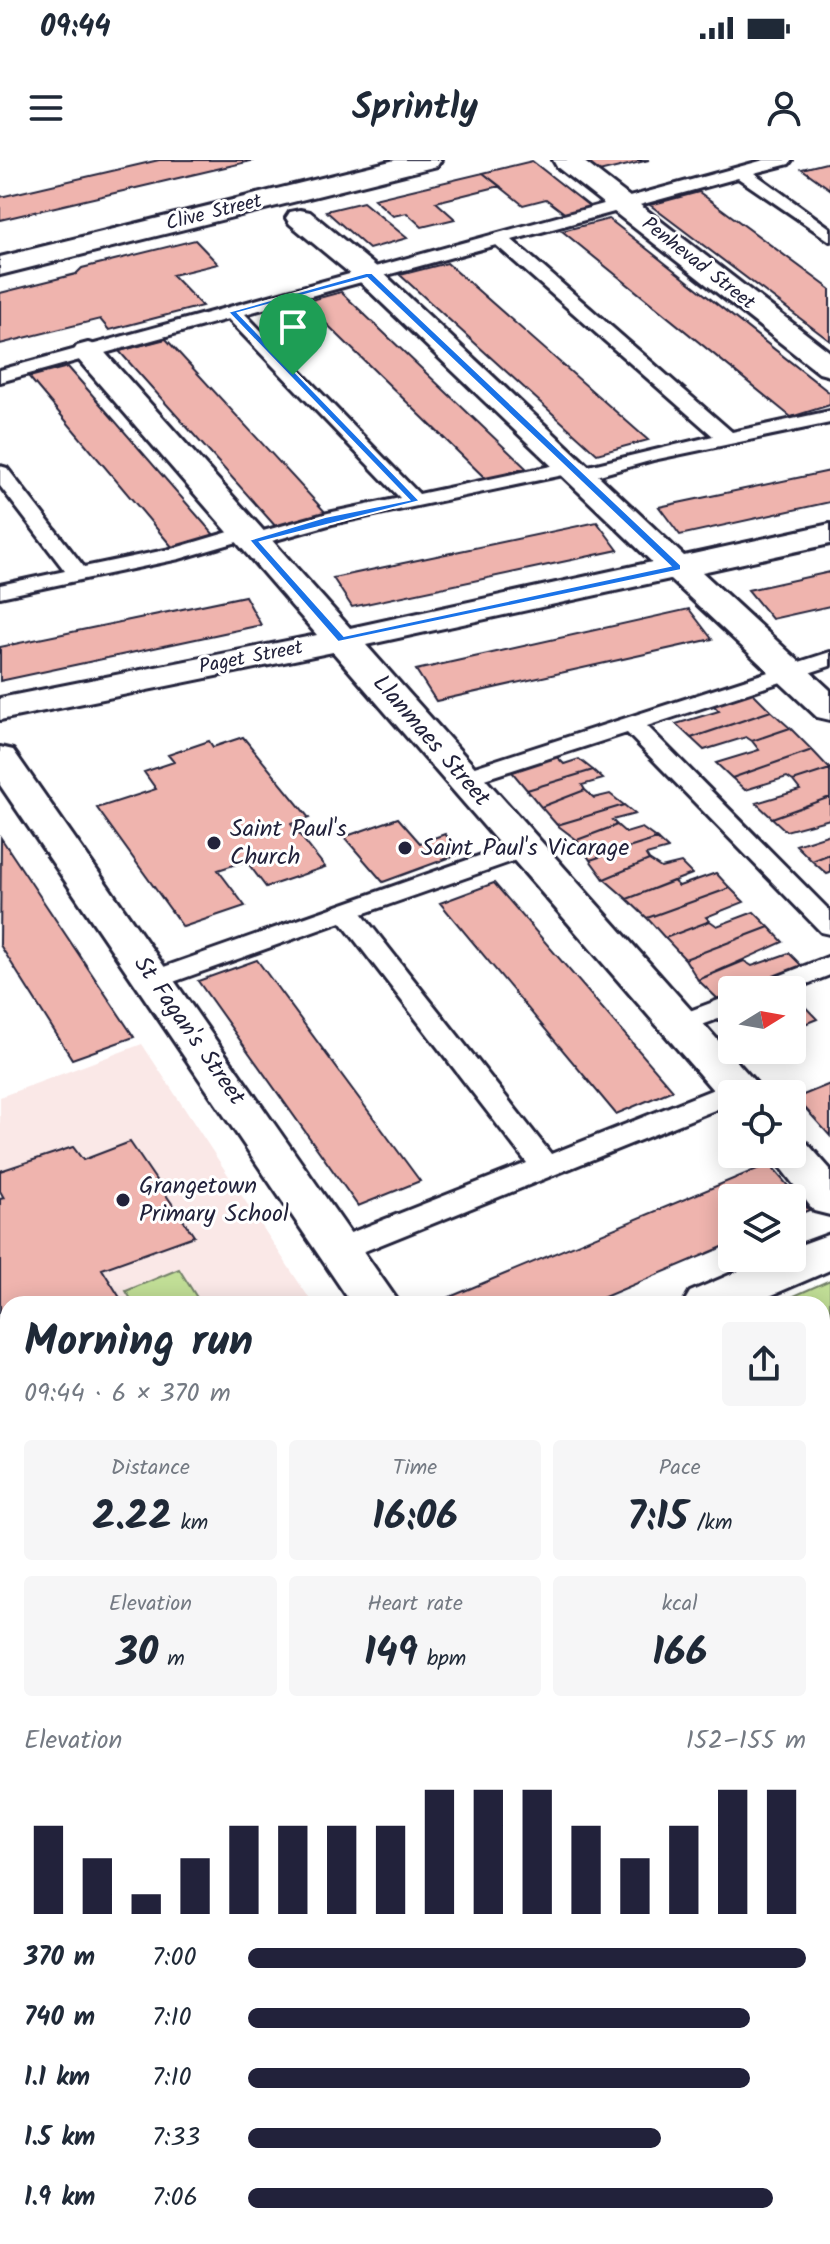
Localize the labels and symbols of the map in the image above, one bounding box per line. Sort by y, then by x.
street label: Clive Street [163,186,266,240]
street label: Penhevad Street [634,209,762,319]
pin [259,293,327,375]
street label: Paget Street [196,632,306,684]
street label: Llanmaes Street [362,666,500,817]
place label: Saint Paul's Church [230,810,347,877]
place label: Saint Paul's Vicarage [421,829,629,868]
marker: Saint Paul's Church [205,834,223,852]
marker: Saint Paul's Vicarage [396,839,414,857]
street label: St Fagan's Street [123,948,256,1114]
north arrow [718,976,806,1064]
place label: Grangetown Primary School [139,1167,289,1234]
marker: Grangetown Primary School [114,1191,132,1209]

